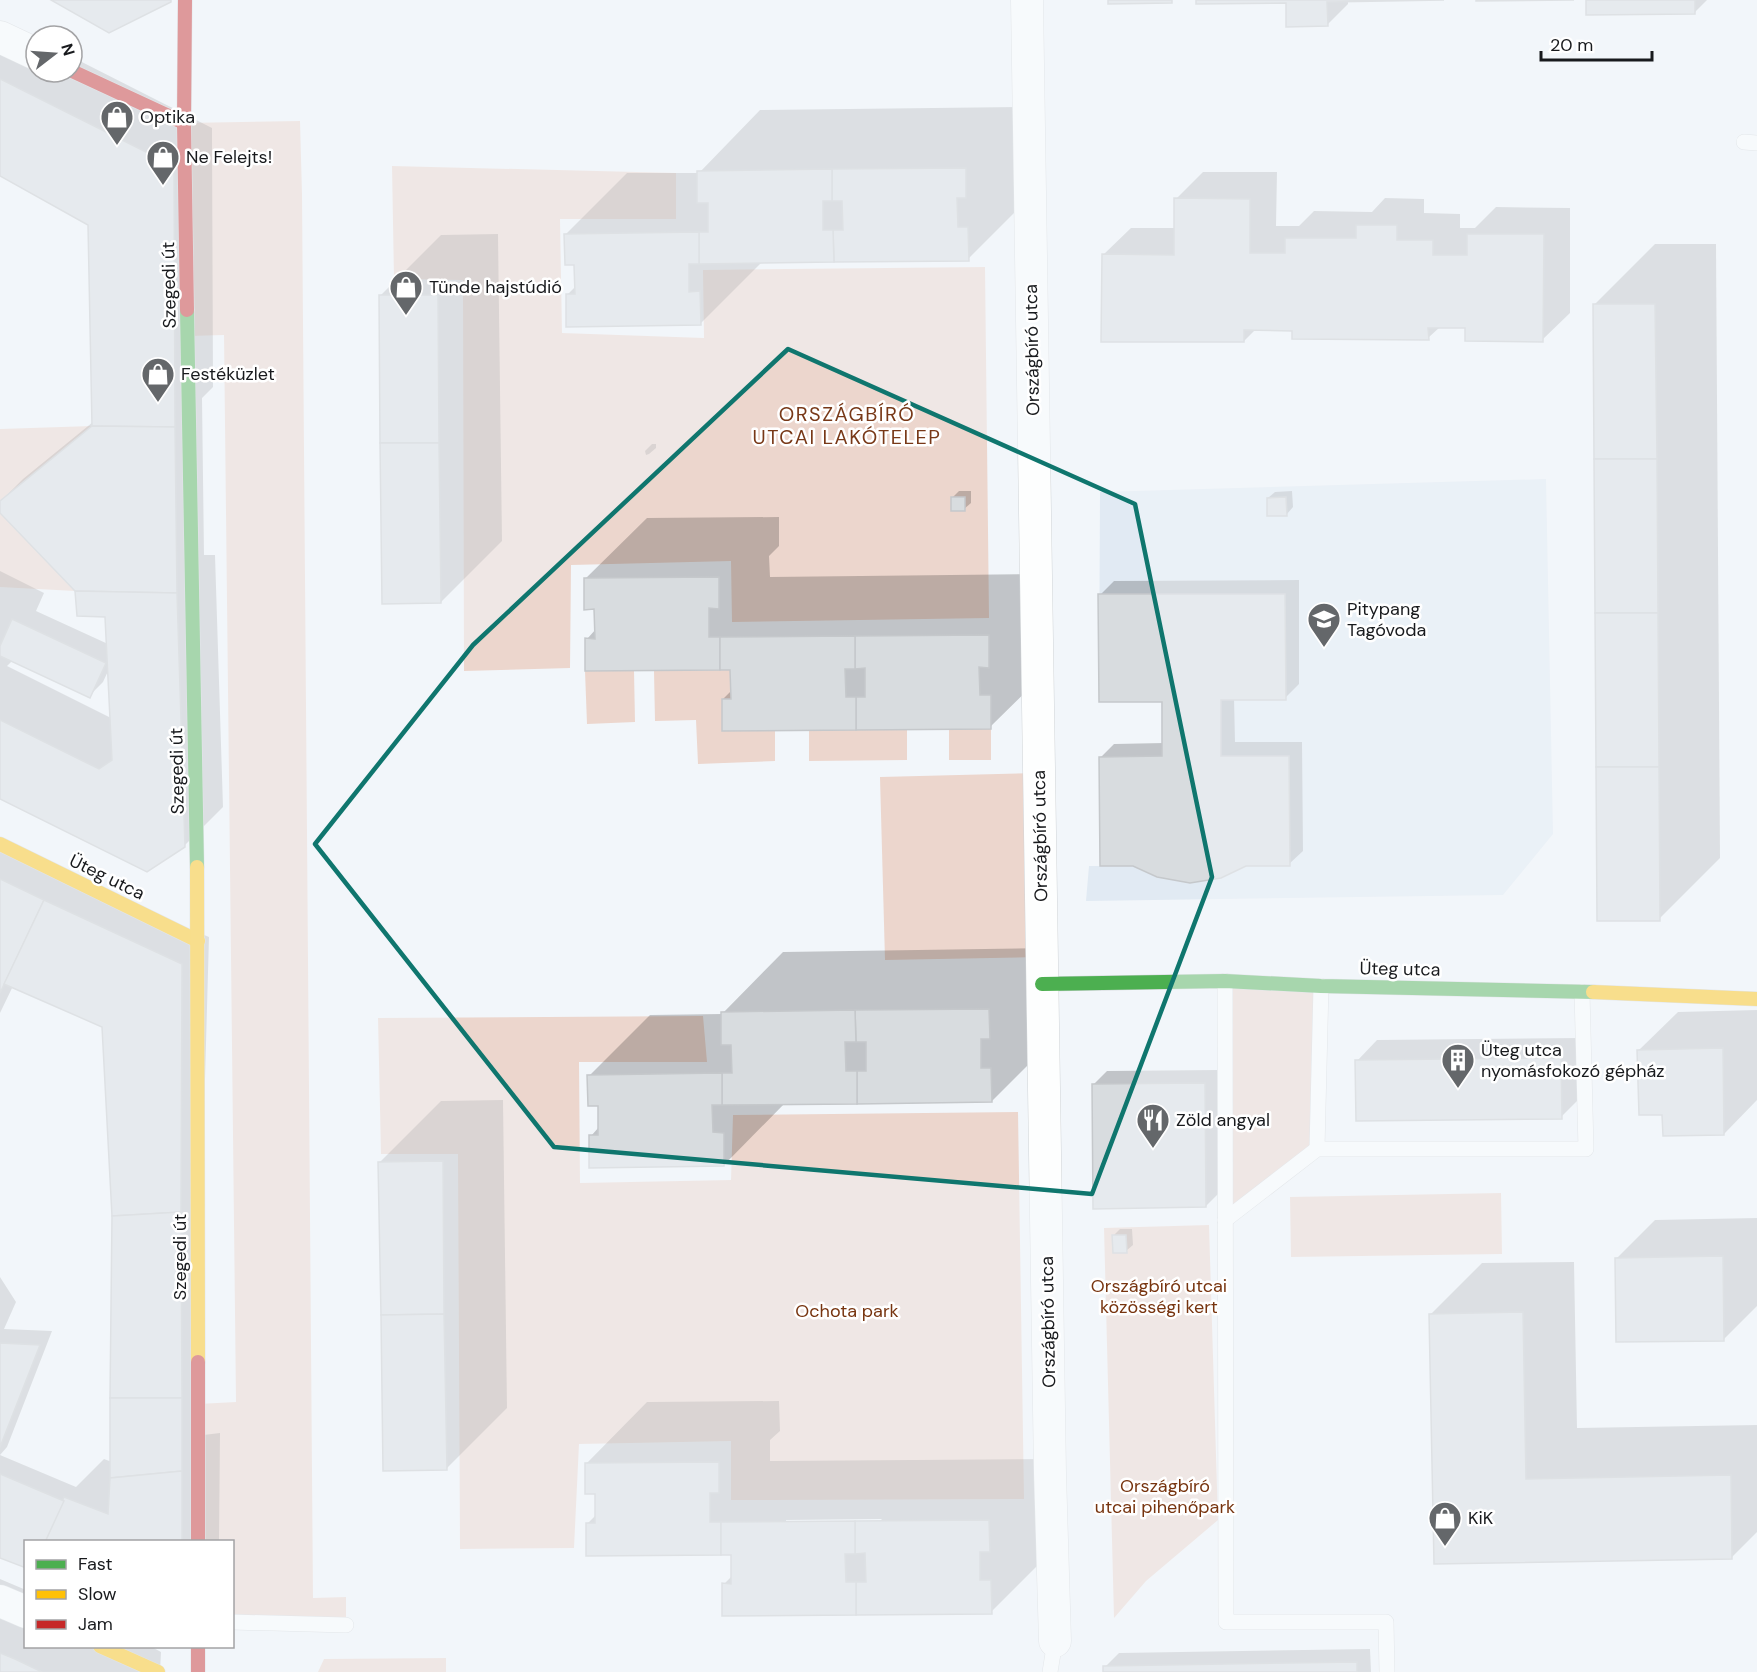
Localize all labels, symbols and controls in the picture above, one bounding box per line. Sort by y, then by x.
north arrow [24,24,84,84]
scale bar [1541,24,1652,62]
text: 20 m [1550,33,1593,57]
text: N [56,41,80,58]
shop icon: Optika [99,99,135,146]
place label: Optika [140,105,195,129]
shop icon: Ne Felejts! [145,139,181,186]
place label: Ne Felejts! [186,145,272,169]
street label: Szegedi út [156,242,182,328]
shop icon: Tünde hajstúdió [388,269,424,316]
place label: Tünde hajstúdió [429,275,562,299]
street label: Országbíró utca [1019,284,1045,416]
shop icon: Festéküzlet [140,356,176,403]
place label: Festéküzlet [181,362,275,386]
district label: ORSZÁGBÍRÓ UTCAI LAKÓTELEP [753,401,941,450]
place label: Pitypang Tagóvoda [1347,597,1426,642]
school or university icon: Pitypang Tagóvoda [1306,601,1342,648]
street label: Szegedi út [164,728,190,814]
street label: Országbíró utca [1027,770,1053,902]
street label: Üteg utca [65,849,149,905]
street label: Üteg utca [1359,956,1441,982]
place label: Üteg utca nyomásfokozó gépház [1481,1038,1665,1083]
building icon: Üteg utca nyomásfokozó gépház [1440,1042,1476,1089]
restaurant icon: Zöld angyal [1135,1102,1171,1149]
place label: Zöld angyal [1176,1108,1270,1132]
street label: Szegedi út [168,1214,192,1300]
street label: Országbíró utca [1035,1256,1061,1388]
park label: Országbíró utcai közösségi kert [1091,1274,1227,1319]
park label: Ochota park [795,1299,899,1323]
park label: Országbíró utcai pihenőpark [1095,1474,1235,1519]
shop icon: KiK [1427,1500,1463,1547]
place label: KiK [1468,1506,1494,1530]
legend [24,1540,234,1648]
text: Fast [78,1552,113,1576]
text: Slow [78,1582,117,1606]
text: Jam [78,1612,113,1636]

